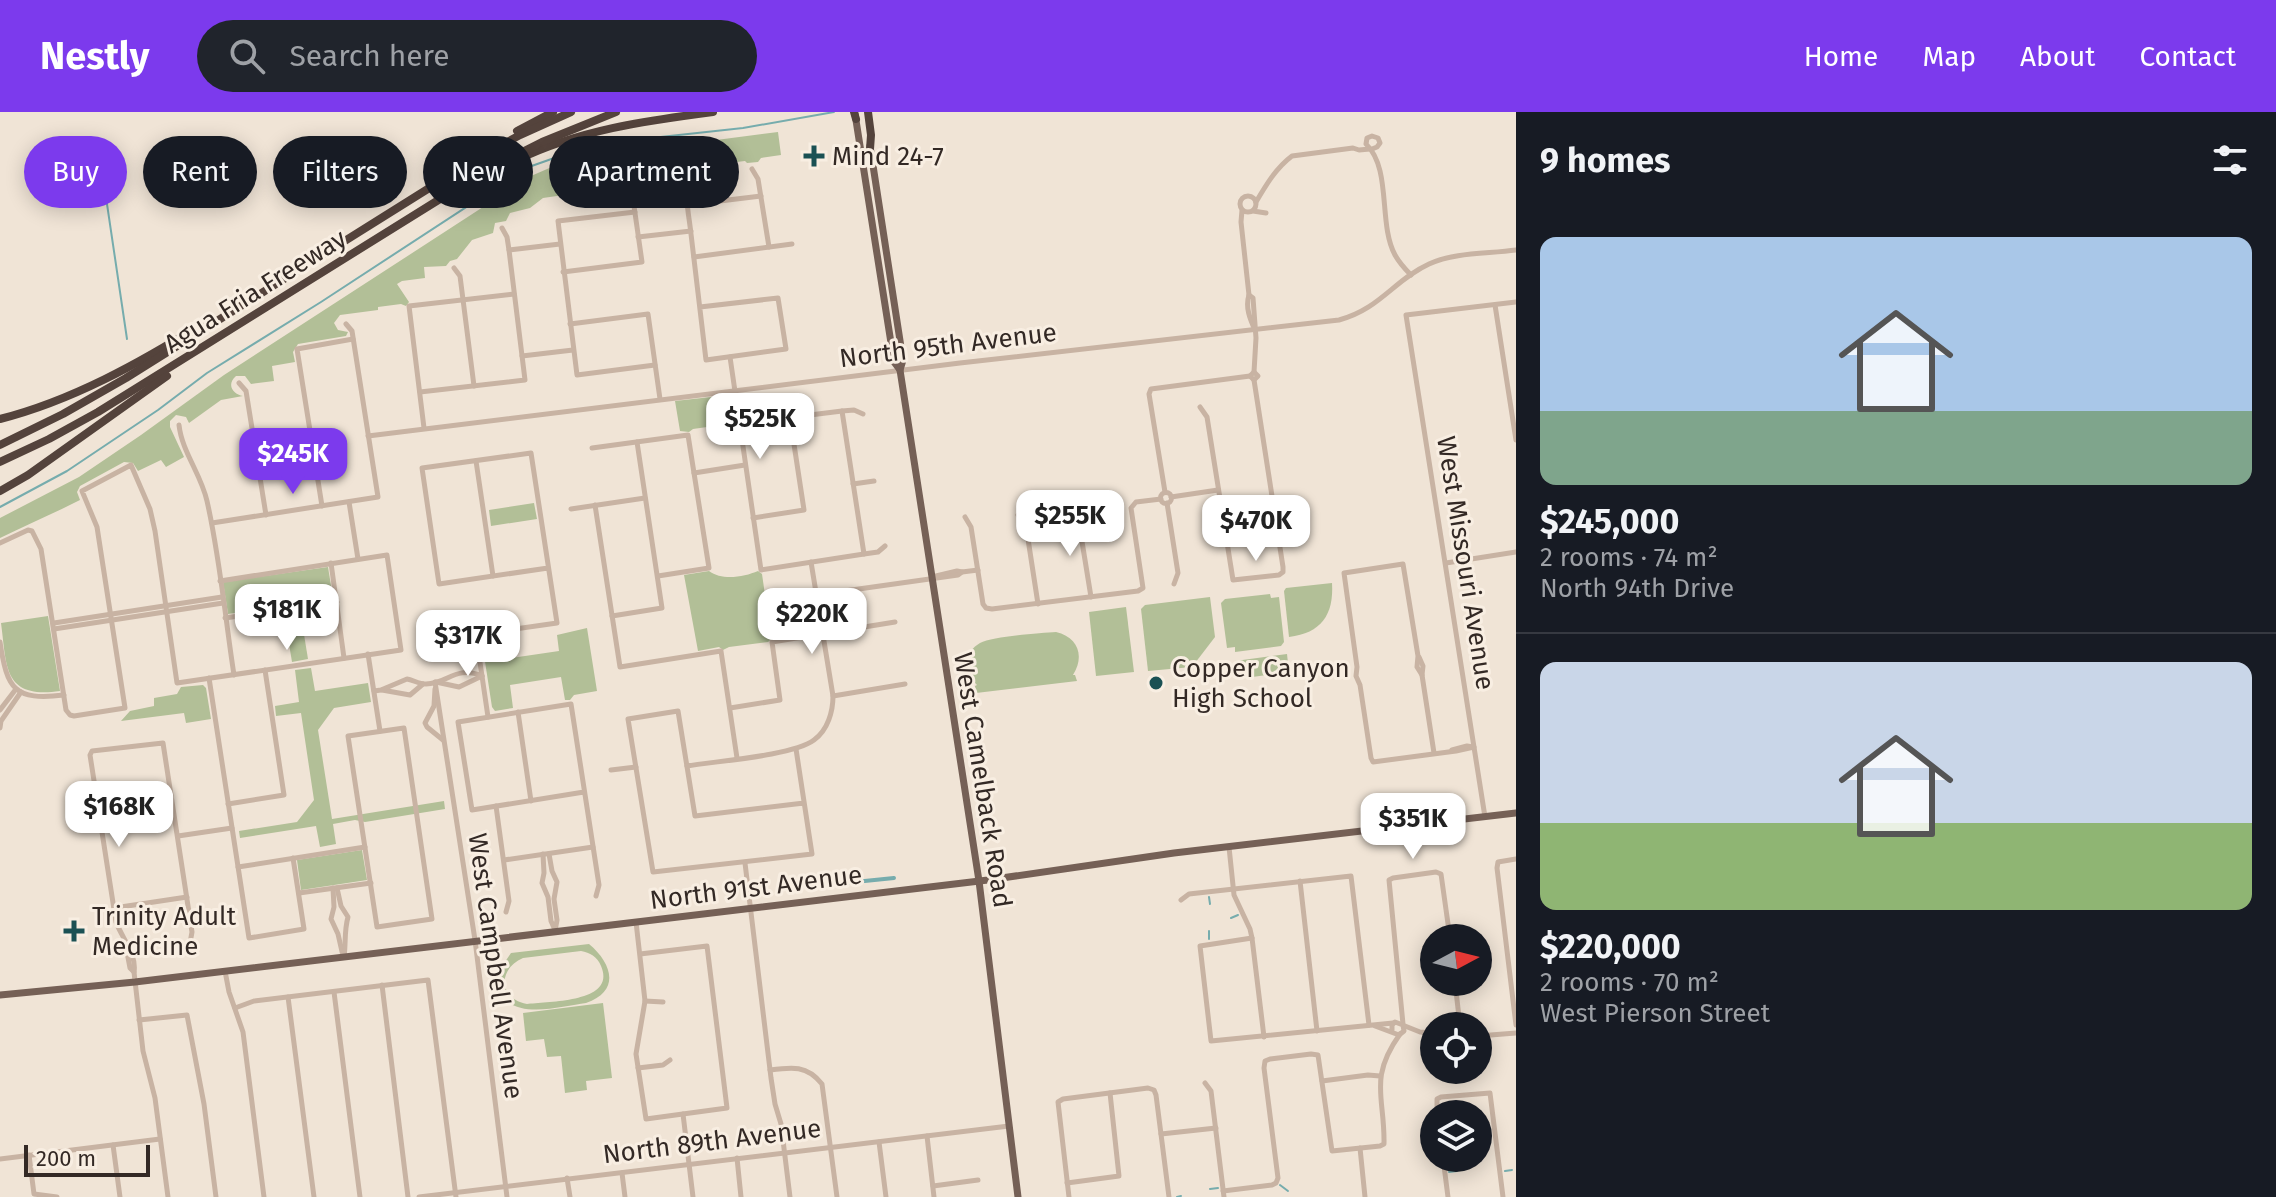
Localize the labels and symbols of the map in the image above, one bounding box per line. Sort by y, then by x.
place label: Mind 24-7 [832,141,944,172]
marker: Mind 24-7 [803,145,825,167]
street label: Agua Fria Freeway [158,223,352,360]
street label: North 95th Avenue [838,317,1059,374]
pin: $525K [704,393,816,461]
pin: $245K [237,428,349,496]
street label: West Missouri Avenue [1430,434,1501,692]
pin: $255K [1014,490,1126,558]
pin: $470K [1200,495,1312,563]
pin: $181K [231,584,343,652]
pin: $220K [756,588,868,656]
pin: $317K [412,610,524,678]
street label: West Camelback Road [947,650,1018,910]
place label: Copper Canyon High School [1172,653,1350,714]
marker: Copper Canyon High School [1147,674,1165,692]
pin: $168K [63,781,175,849]
pin: $351K [1357,793,1469,861]
street label: West Campbell Avenue [462,831,530,1101]
street label: North 91st Avenue [648,859,864,916]
place label: Trinity Adult Medicine [92,901,237,962]
marker: Trinity Adult Medicine [63,920,85,942]
north arrow [1420,924,1492,996]
street label: North 89th Avenue [601,1113,823,1170]
scale bar [24,1141,150,1177]

